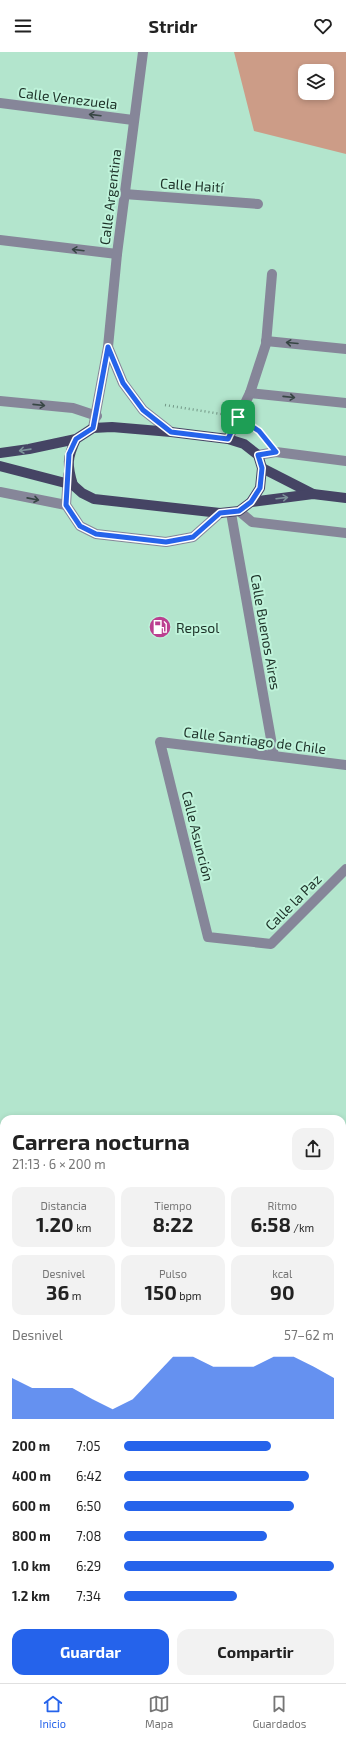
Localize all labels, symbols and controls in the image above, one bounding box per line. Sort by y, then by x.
icon: menu [12,15,34,37]
text: Stridr [149,15,197,37]
icon: heart [312,15,334,37]
map controls [298,64,334,100]
button: layers [298,64,334,100]
street label: Calle Venezuela [17,83,119,113]
one-way arrow [88,111,101,119]
street label: Calle Argentina [96,148,124,246]
street label: Calle Haití [160,174,225,196]
one-way arrow [72,246,85,254]
one-way arrow [286,340,299,347]
one-way arrow [282,393,295,401]
pin [221,400,255,434]
one-way arrow [32,401,45,409]
icon: arrive [227,406,249,428]
one-way arrow [19,446,32,454]
one-way arrow [275,494,288,502]
one-way arrow [26,495,39,503]
street label: Calle Buenos Aires [247,573,285,691]
fuel station icon: Repsol [147,614,173,640]
place label: Repsol [176,619,220,636]
street label: Calle Santiago de Chile [183,723,327,757]
street label: Calle Asunción [179,789,217,883]
street label: Calle la Paz [261,870,325,934]
text: Carrera nocturna [12,1128,190,1154]
button: share [292,1128,334,1170]
text: 21:13 · 6 × 200 m [12,1156,106,1172]
text: Distancia [40,1199,87,1212]
text: Tiempo [154,1199,192,1212]
text: Ritmo [268,1199,297,1212]
text: 1.20 [36,1212,74,1236]
text: 8:22 [153,1212,193,1236]
text: 6:58 [250,1212,291,1236]
text: km [74,1221,91,1234]
text: /km [291,1221,314,1234]
text: Desnivel [42,1267,85,1280]
text: Pulso [159,1267,187,1280]
text: kcal [272,1267,292,1280]
text: 36 [46,1280,69,1304]
text: 150 [144,1280,177,1304]
text: 90 [270,1280,295,1304]
text: m [69,1289,81,1302]
text: bpm [177,1289,202,1302]
text: Desnivel [12,1327,63,1343]
text: 57–62 m [284,1327,334,1343]
text: 200 m [12,1438,50,1454]
text: 7:05 [76,1438,101,1454]
text: 400 m [12,1468,51,1484]
text: 6:42 [76,1468,102,1484]
text: 600 m [12,1498,50,1514]
text: 6:50 [76,1498,101,1514]
text: 800 m [12,1528,51,1544]
text: 7:08 [76,1528,101,1544]
text: 1.0 km [12,1558,51,1574]
text: 6:29 [76,1558,101,1574]
text: 1.2 km [12,1588,50,1604]
text: 7:34 [76,1588,101,1604]
button: Guardar [12,1629,169,1675]
button: Compartir [177,1629,334,1675]
tab: Inicio [40,1693,66,1730]
tab: Mapa [145,1693,173,1730]
tab: Guardados [252,1693,306,1730]

